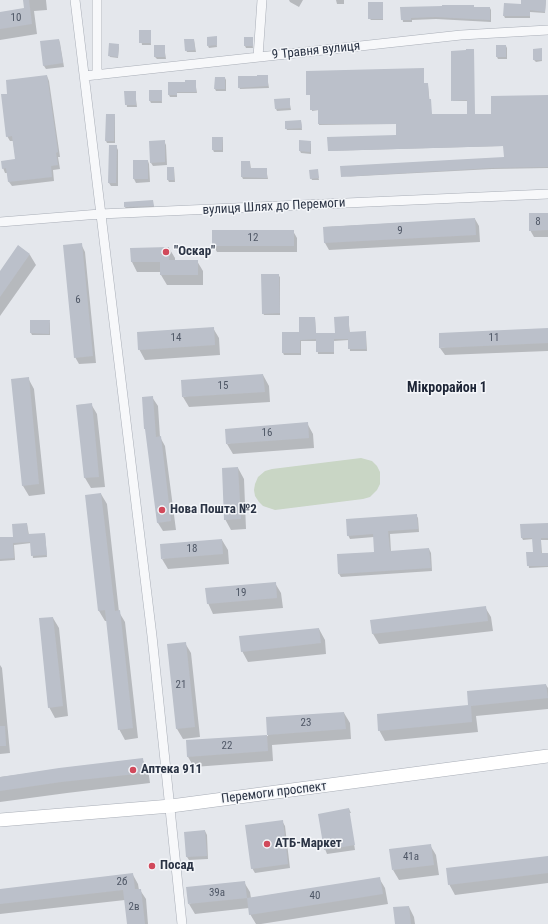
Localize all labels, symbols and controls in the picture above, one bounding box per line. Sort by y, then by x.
house number: 10 [11,11,21,25]
street label: 9 Травня вулиця [271,39,361,63]
street label: вулиця Шлях до Перемоги [202,195,346,219]
house number: 8 [535,215,541,229]
house number: 9 [397,224,403,238]
house number: 12 [248,231,258,245]
place label: "Оскар" [174,244,215,260]
marker: "Оскар" [161,247,171,257]
house number: 6 [75,293,81,307]
house number: 14 [171,331,181,345]
house number: 11 [489,331,499,345]
house number: 15 [218,379,228,393]
district label: Мікрорайон 1 [407,380,487,396]
house number: 16 [262,426,272,440]
place label: Нова Пошта №2 [170,502,257,518]
marker: Нова Пошта №2 [157,505,167,515]
house number: 18 [187,542,197,556]
house number: 19 [236,586,246,600]
house number: 21 [176,678,186,692]
house number: 23 [301,716,311,730]
house number: 22 [222,739,232,753]
place label: Аптека 911 [141,762,202,778]
marker: Аптека 911 [128,765,138,775]
street label: Перемоги проспект [220,779,328,807]
place label: АТБ-Маркет [275,836,342,852]
marker: АТБ-Маркет [262,839,272,849]
house number: 41а [403,850,419,864]
place label: Посад [160,858,194,874]
marker: Посад [147,861,157,871]
house number: 2б [117,875,127,889]
house number: 39а [209,886,225,900]
house number: 40 [310,889,320,903]
house number: 2в [129,900,139,914]

